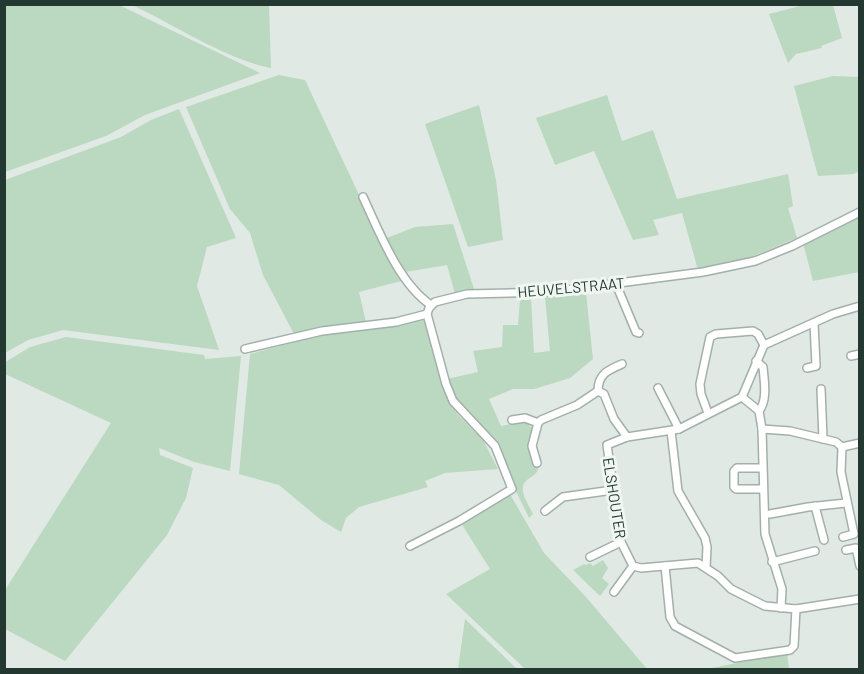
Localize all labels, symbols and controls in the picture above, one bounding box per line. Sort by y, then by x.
street label: HEUVELSTRAAT [517,273,625,301]
street label: ELSHOUTER [600,456,630,540]

